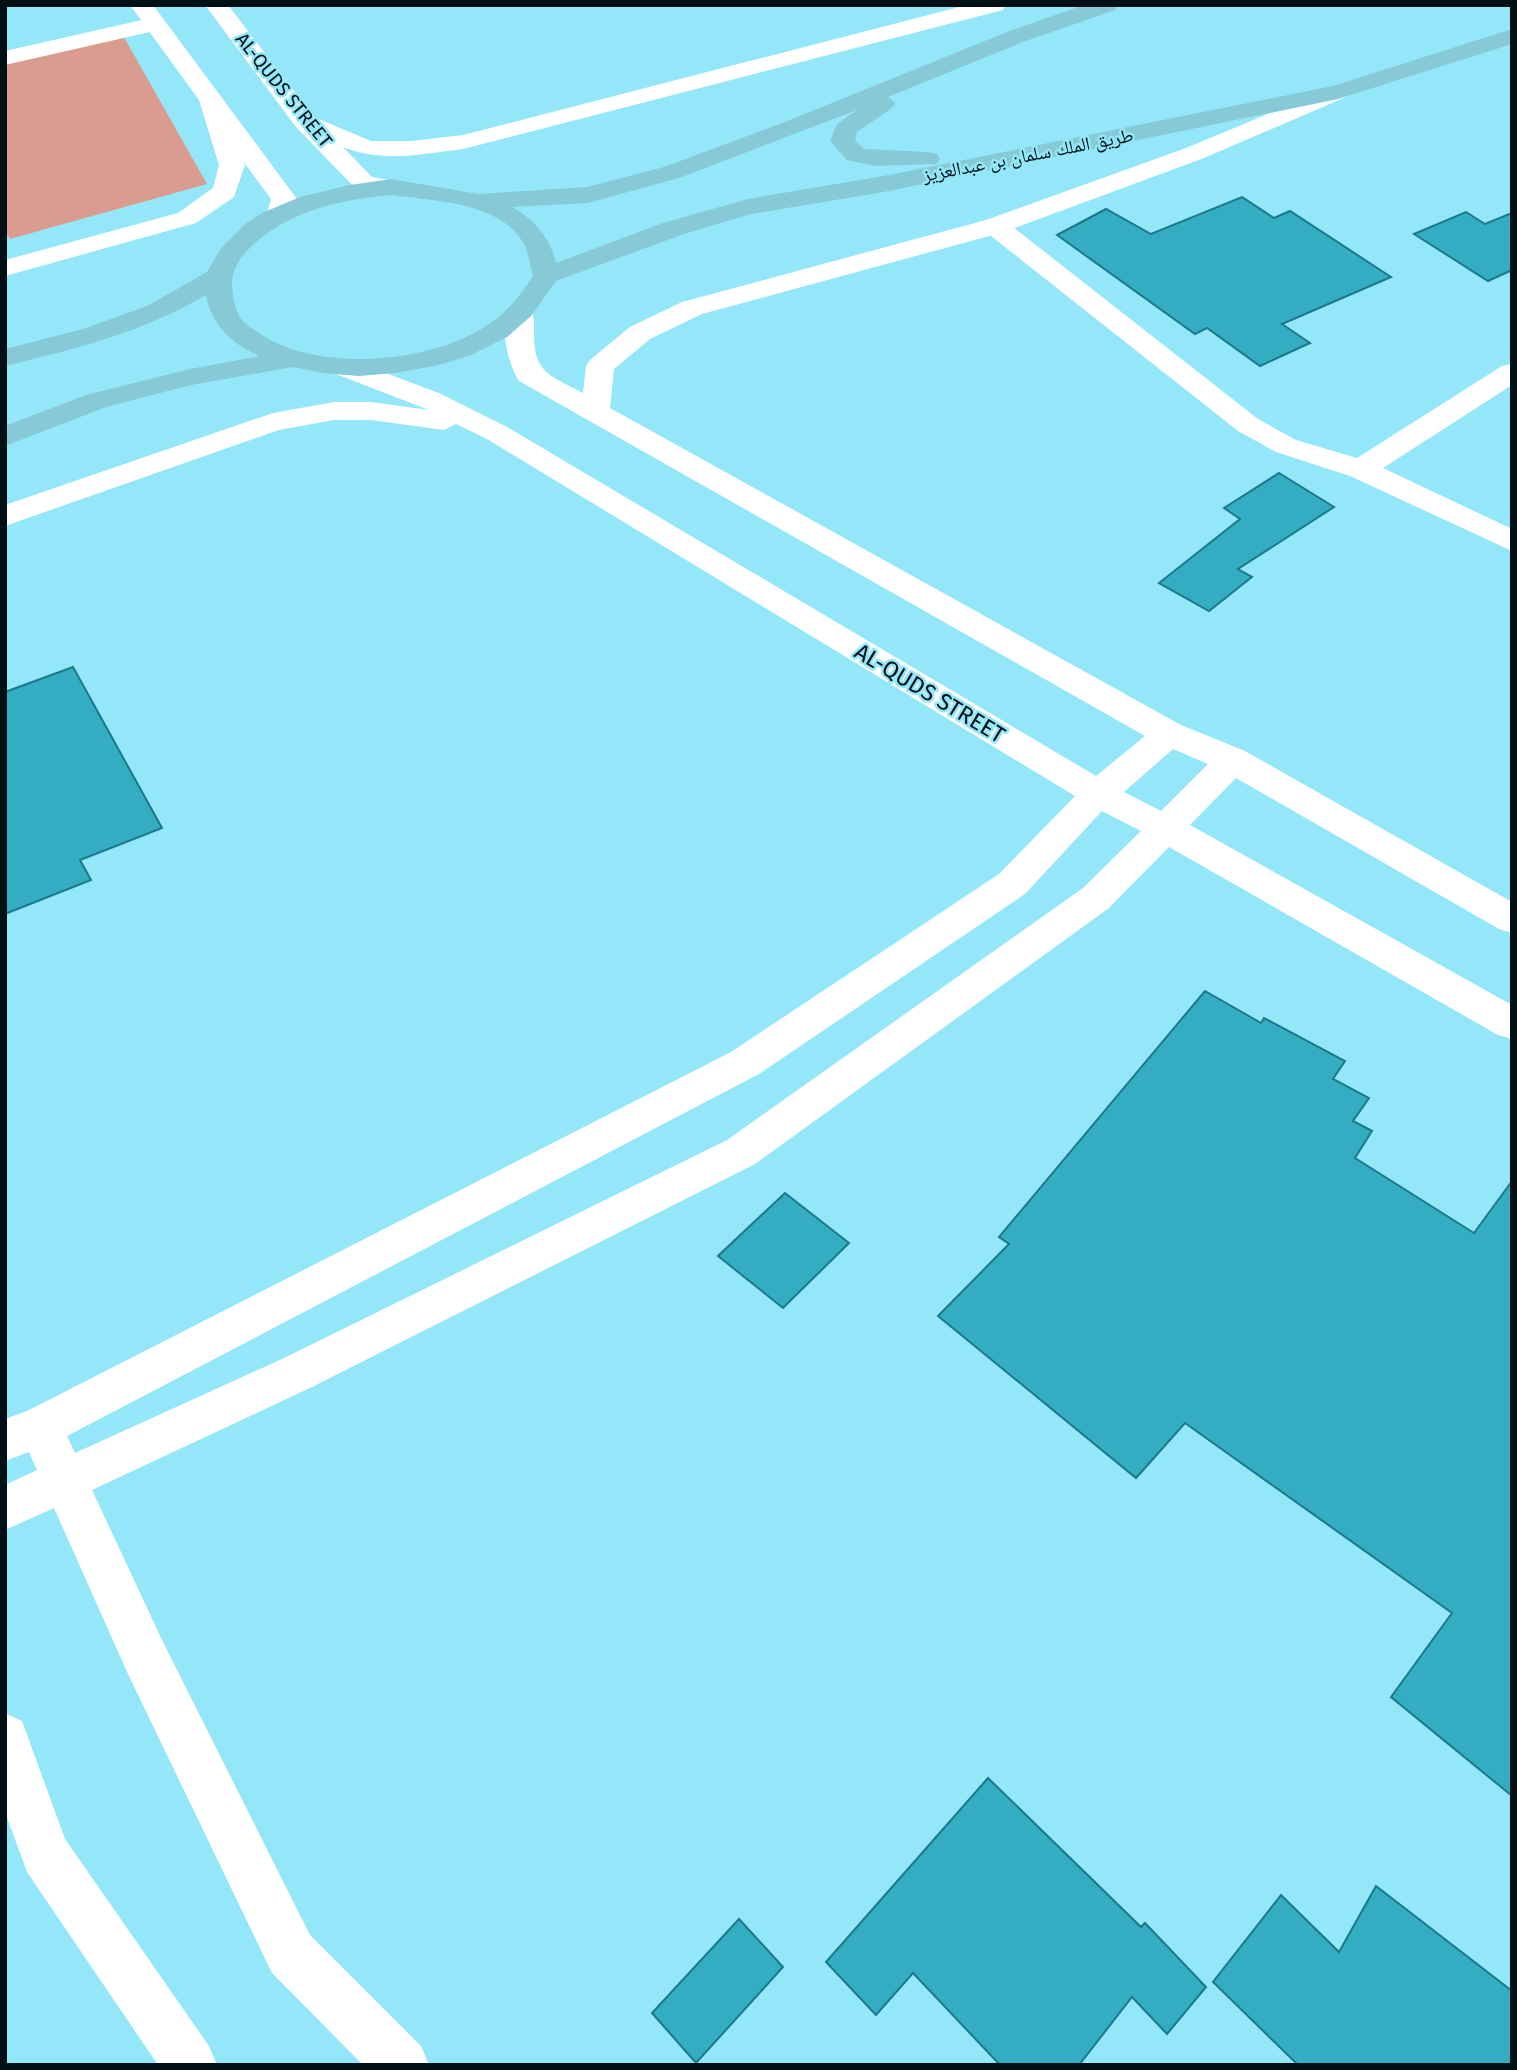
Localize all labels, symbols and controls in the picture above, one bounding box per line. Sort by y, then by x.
street label: AL-QUDS STREET [231,28,337,152]
street label: طريق الملك سلمان بن عبدالعزيز [920,123,1135,187]
street label: AL-QUDS STREET [850,637,1010,749]

